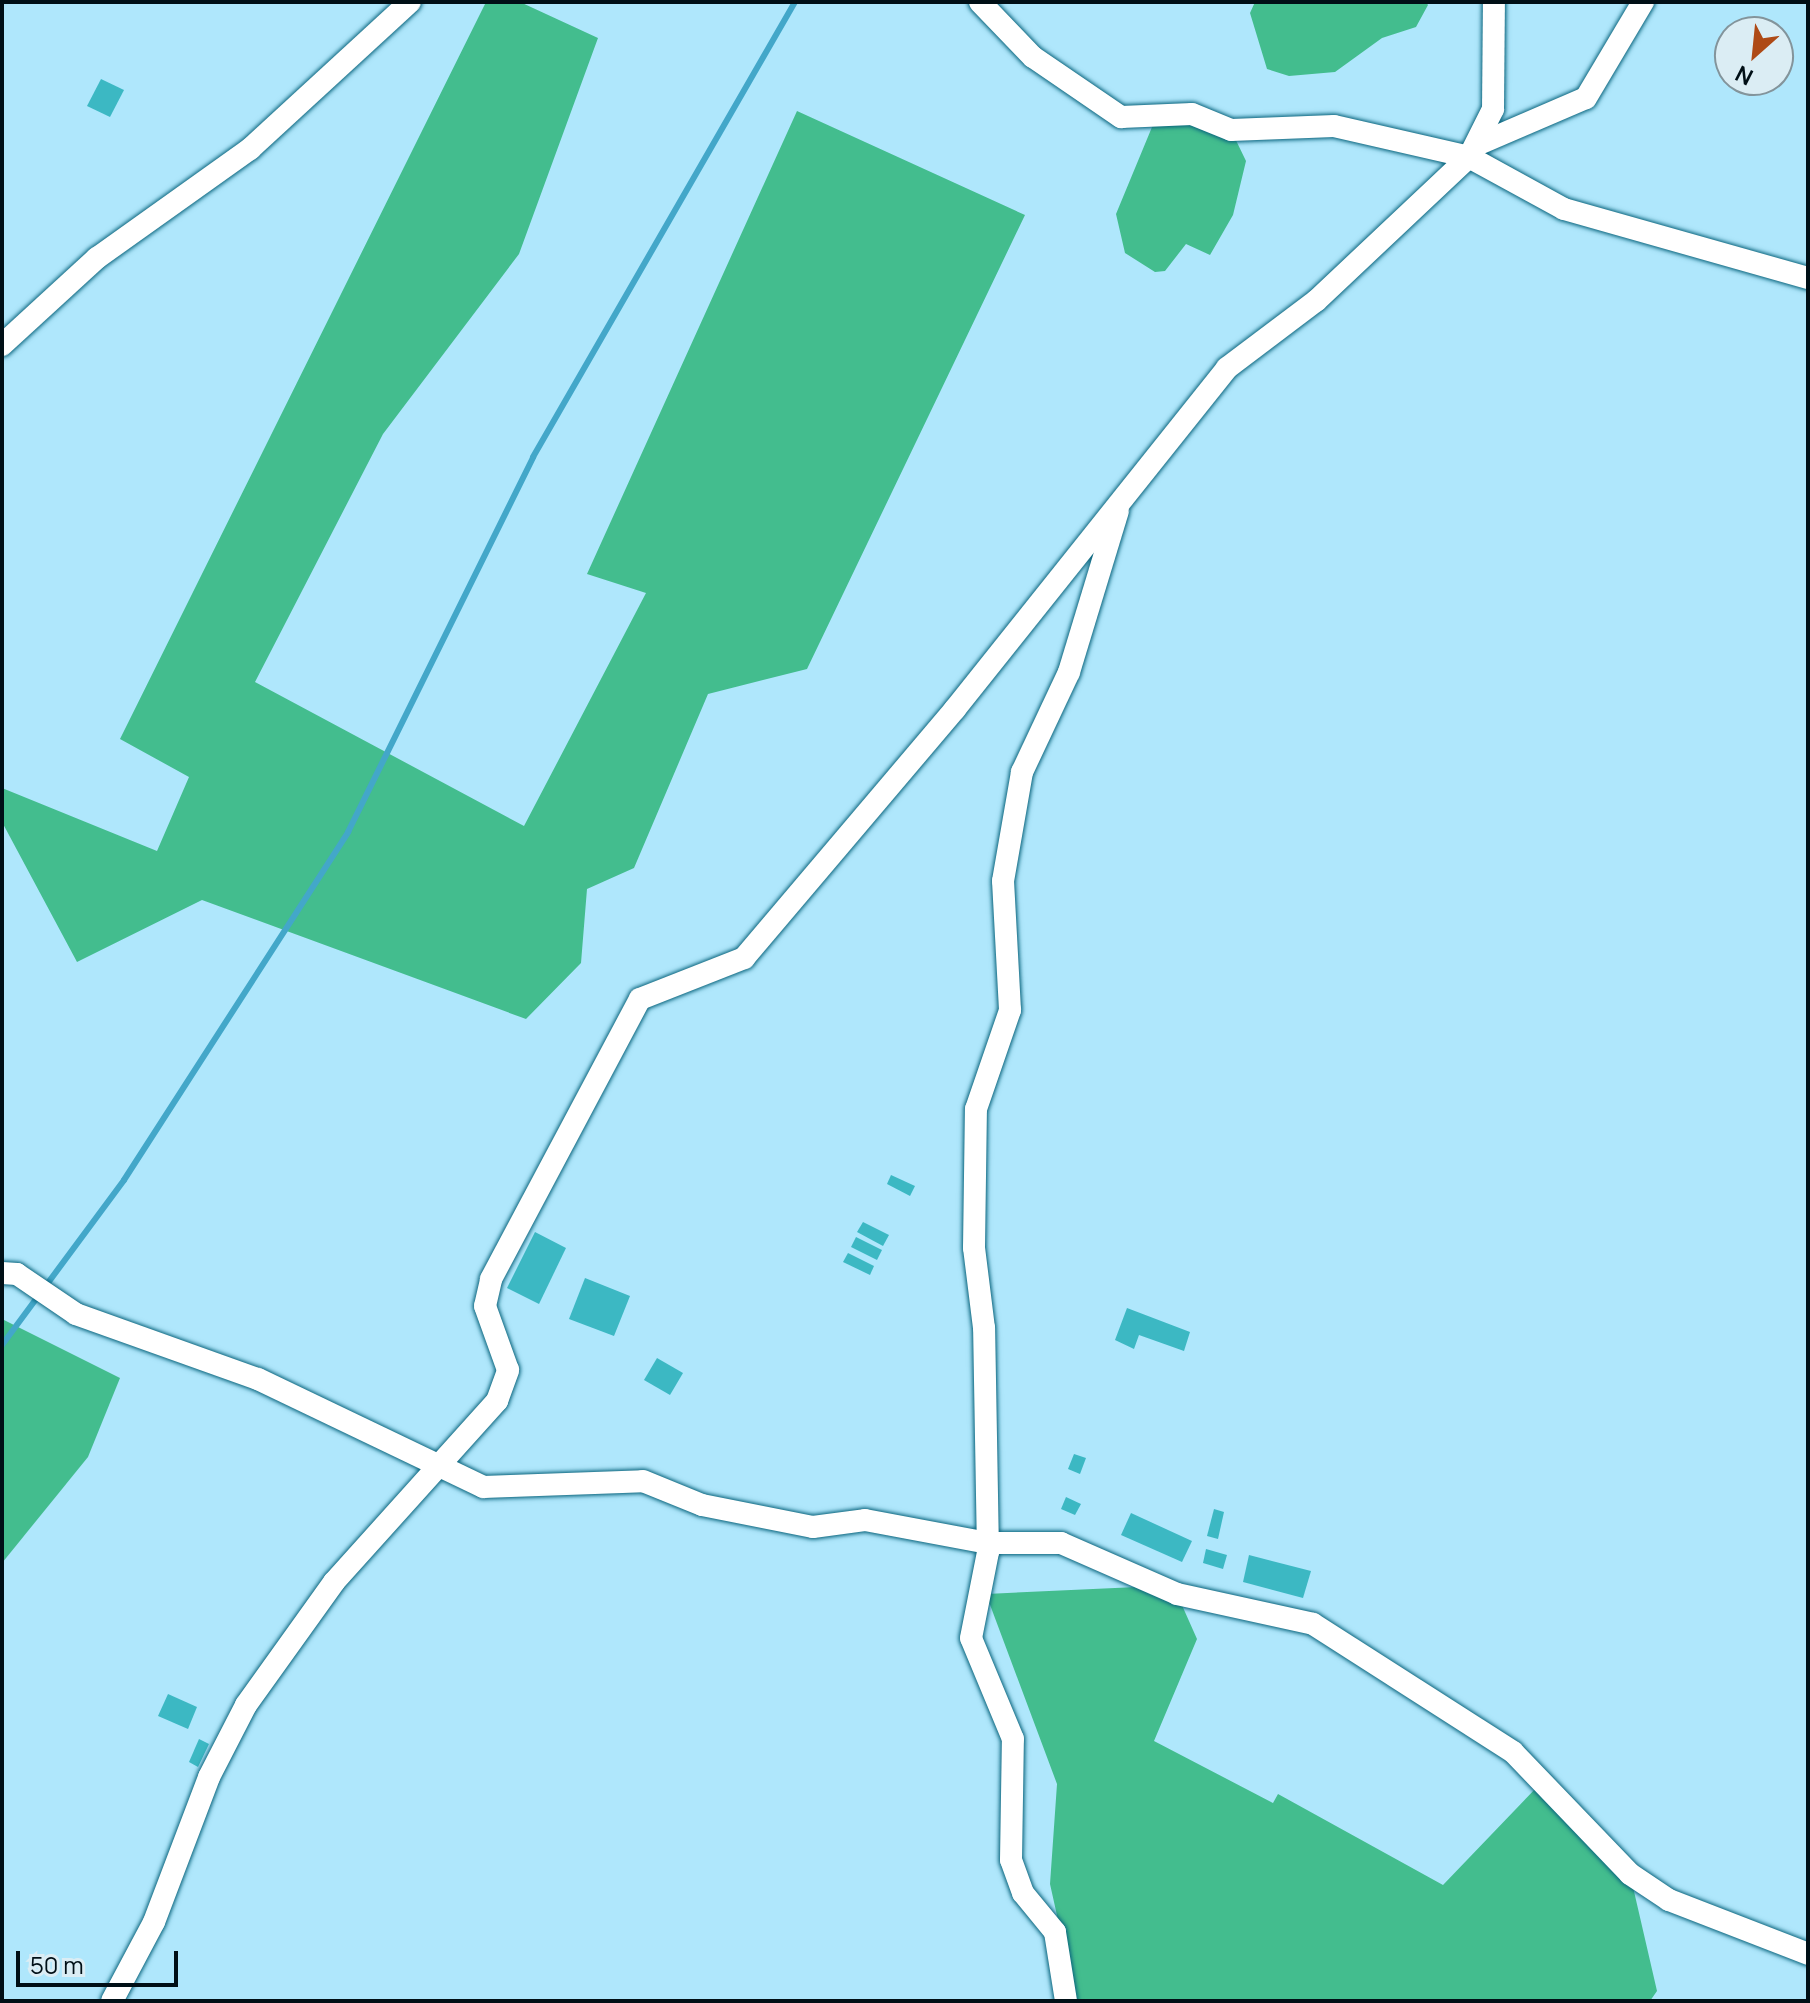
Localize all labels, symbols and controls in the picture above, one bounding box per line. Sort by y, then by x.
north arrow [1714,16,1794,96]
text: N [1730,59,1758,93]
scale bar [20,1935,182,1985]
text: 50 m [30,1948,84,1981]

